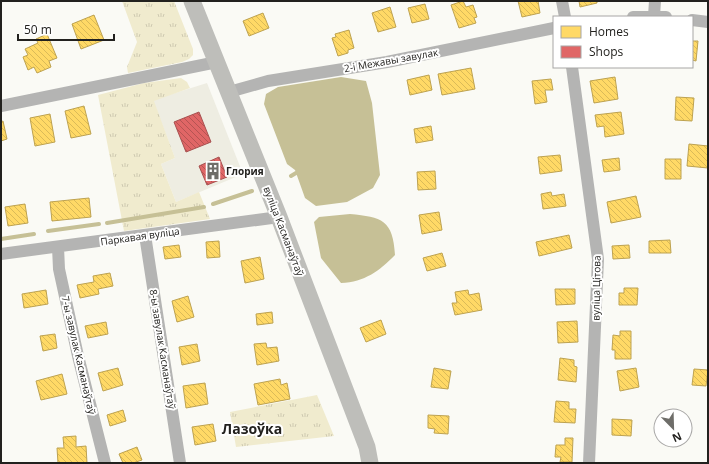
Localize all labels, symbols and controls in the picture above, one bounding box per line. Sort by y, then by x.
scale bar [18,16,114,42]
legend [553,16,693,68]
text: 50 m [24,21,52,38]
text: Homes [589,23,629,40]
text: Shops [589,43,624,60]
street label: 2-і Межавы завулак [343,45,440,75]
building icon: Глория [203,161,223,181]
place label: Глория [226,164,264,178]
street label: вуліца Касманаўтаў [260,184,308,279]
street label: Паркавая вуліца [99,224,181,248]
street label: вуліца Цітова [588,255,604,321]
street label: 8-ы завулак Касманаўтаў [147,288,180,411]
street label: 7-ы завулак Касманаўтаў [59,295,100,416]
north arrow [653,408,693,448]
district label: Лазоўка [222,419,282,438]
text: N [670,429,684,446]

